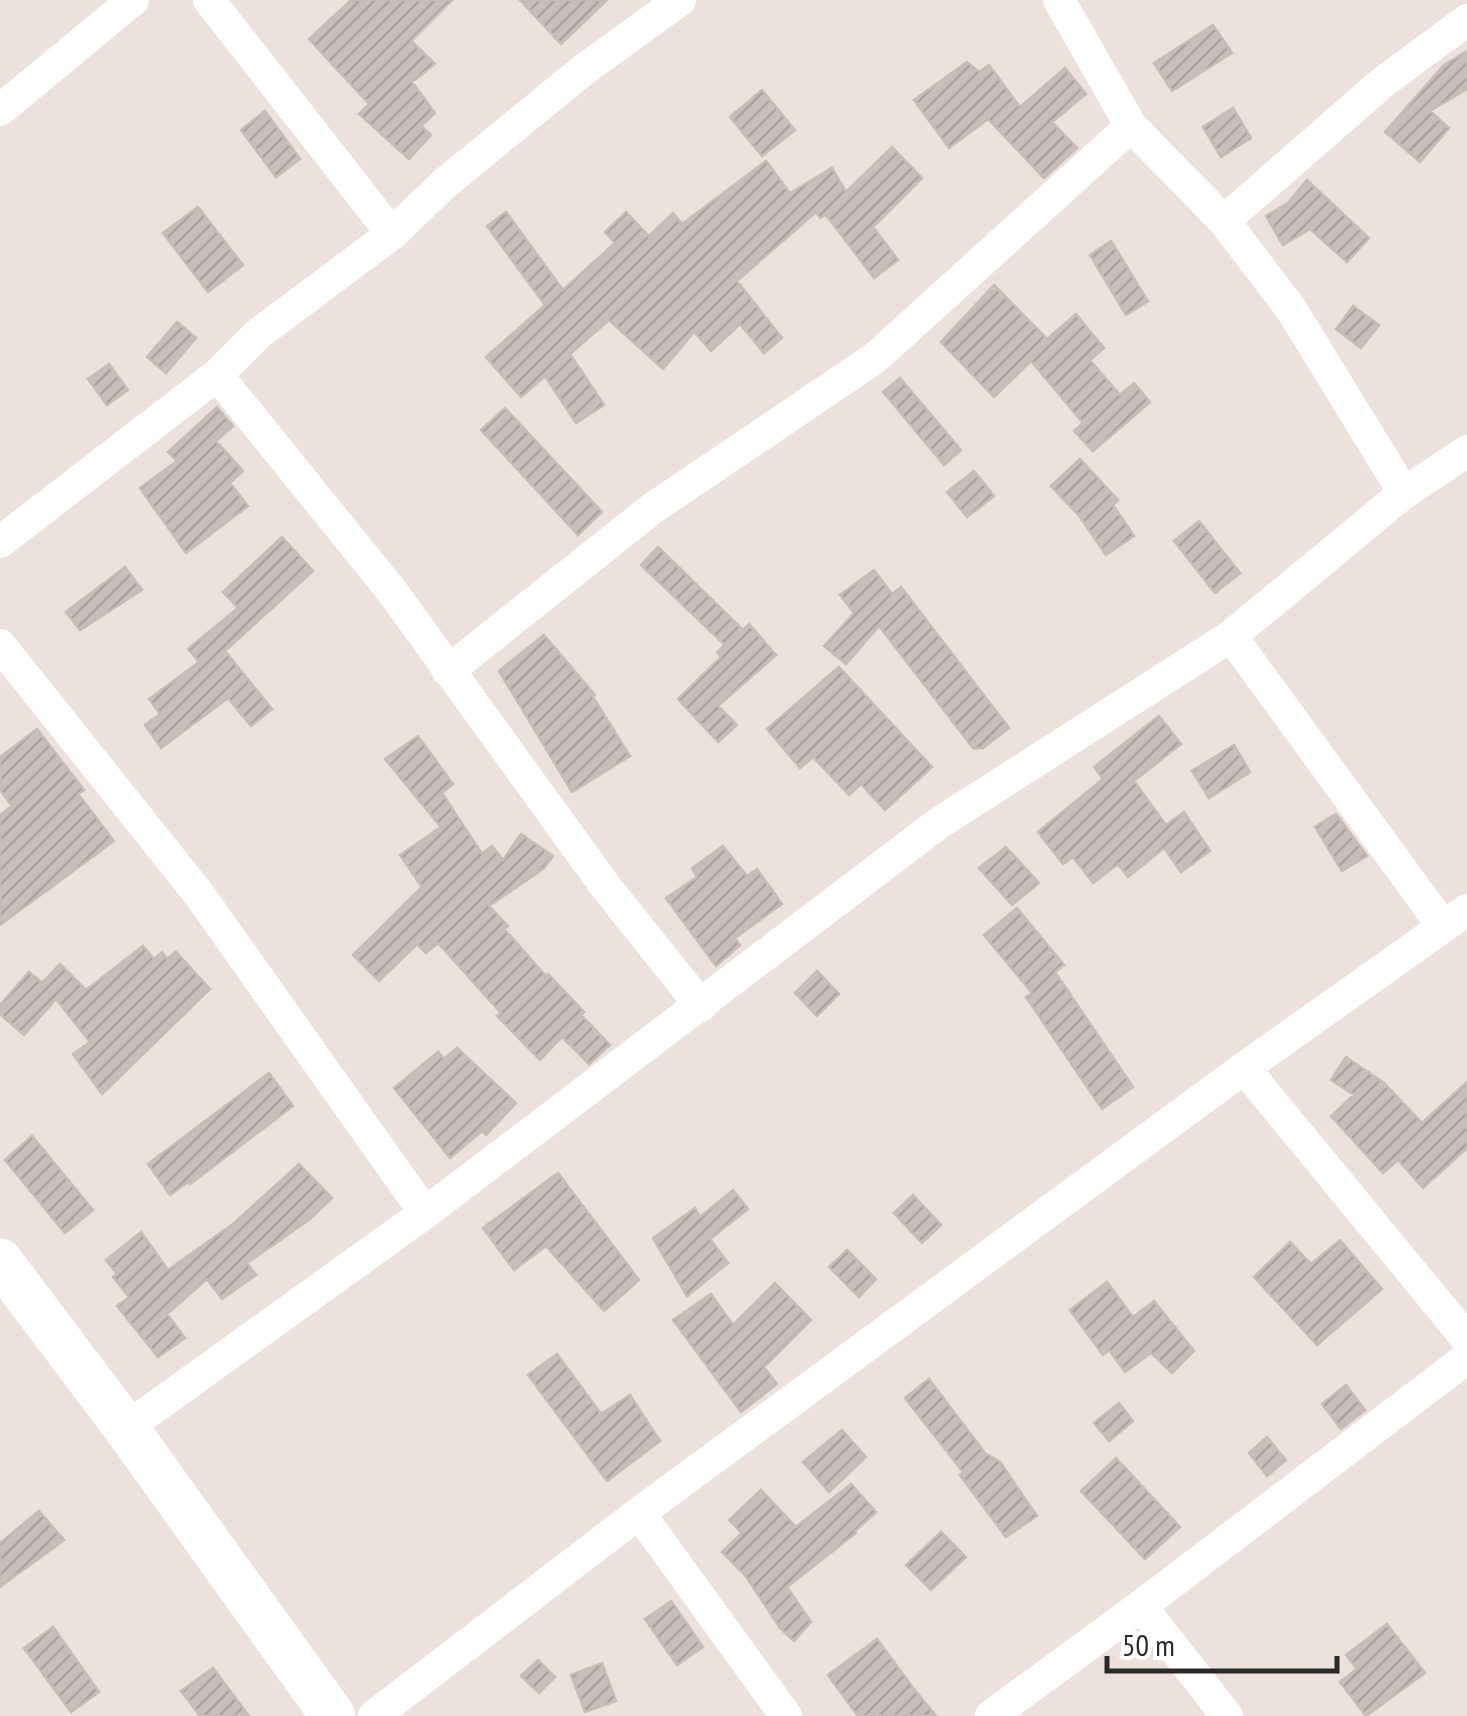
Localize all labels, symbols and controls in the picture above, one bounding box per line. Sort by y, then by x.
scale bar [1107,1611,1337,1673]
text: 50 m [1122,1625,1175,1664]

